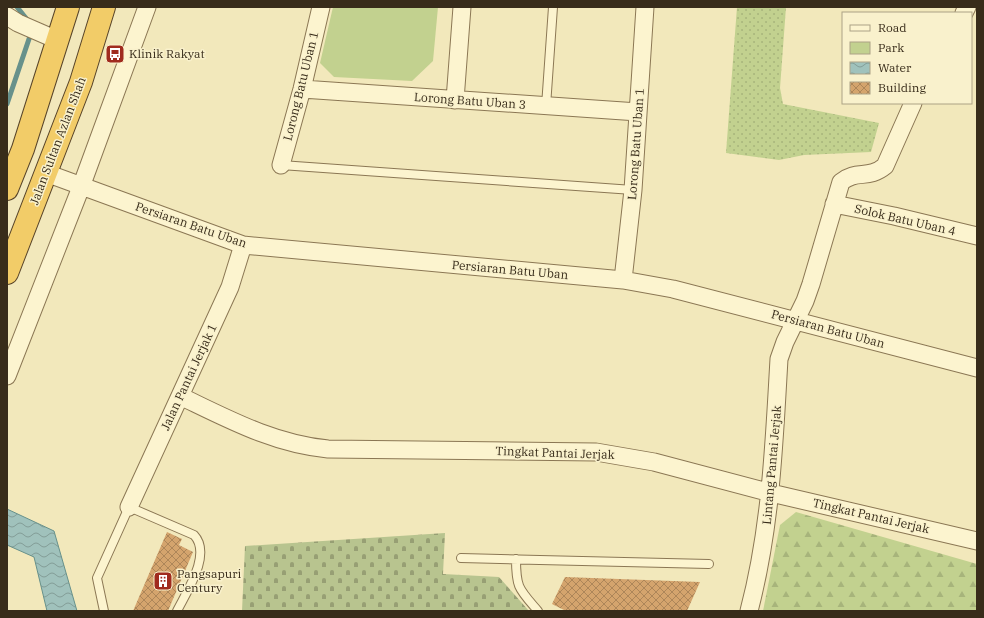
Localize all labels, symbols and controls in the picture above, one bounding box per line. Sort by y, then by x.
legend [842,12,972,104]
text: Road [878,20,907,35]
street label: Lorong Batu Uban 1 [280,30,321,142]
text: Park [878,40,904,55]
bus stop icon: Klinik Rakyat [104,43,126,65]
place label: Klinik Rakyat [129,46,205,61]
text: Water [878,60,912,75]
street label: Jalan Sultan Azlan Shah [26,74,89,207]
text: Building [878,80,926,95]
street label: Lorong Batu Uban 1 [624,87,647,200]
street label: Lorong Batu Uban 3 [414,89,527,112]
street label: Persiaran Batu Uban [134,198,249,251]
street label: Solok Batu Uban 4 [853,201,957,238]
street label: Persiaran Batu Uban [451,257,569,282]
street label: Persiaran Batu Uban [770,306,887,351]
street label: Jalan Pantai Jerjak 1 [157,321,220,432]
street label: Lintang Pantai Jerjak [759,405,784,525]
street label: Tingkat Pantai Jerjak [495,443,615,462]
street label: Tingkat Pantai Jerjak [811,495,931,536]
place label: Pangsapuri Century [177,566,242,595]
building icon: Pangsapuri Century [152,570,174,592]

